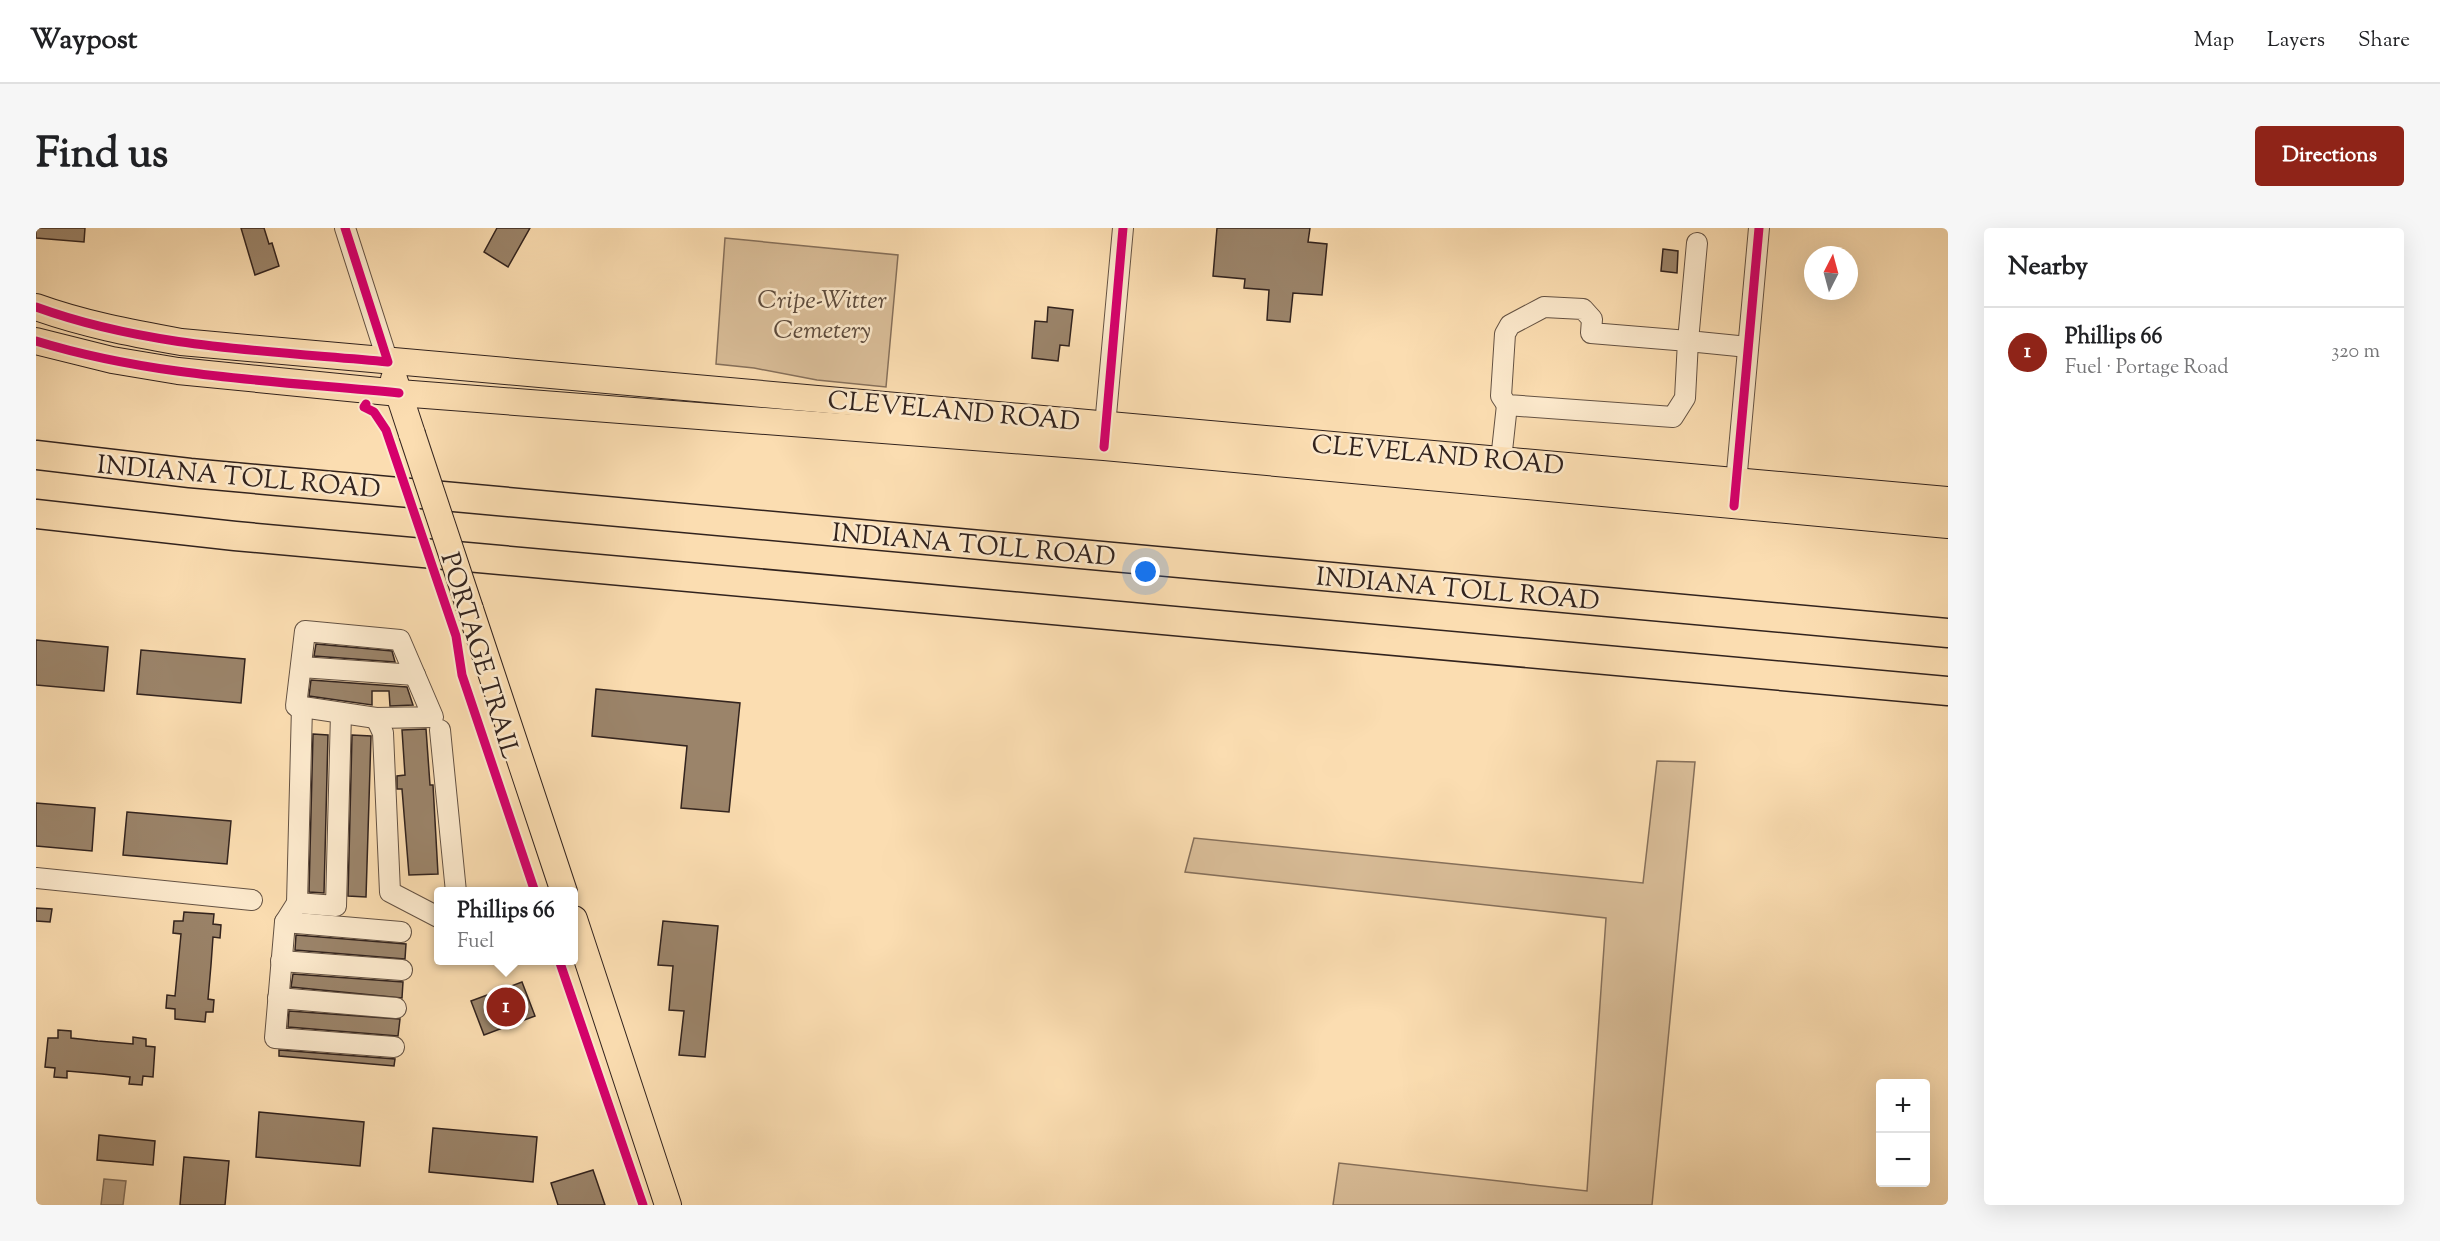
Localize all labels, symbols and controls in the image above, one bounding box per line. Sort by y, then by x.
text: Waypost [30,21,137,61]
text: Map [2194,26,2234,56]
text: Layers [2267,26,2325,56]
text: Share [2358,26,2410,56]
text: Find us [36,126,168,186]
button: Directions [2255,126,2404,186]
north arrow [1804,246,1858,300]
text: Nearby [2008,249,2088,286]
park label: Cripe-Witter Cemetery [757,283,887,350]
text: Phillips 66 [2065,322,2162,354]
text: 1 [2024,338,2031,367]
text: 320 m [2331,338,2380,367]
text: Fuel · Portage Road [2065,354,2229,383]
street label: CLEVELAND ROAD [826,383,1082,442]
street label: CLEVELAND ROAD [1310,427,1566,486]
street label: INDIANA TOLL ROAD [95,448,382,509]
street label: INDIANA TOLL ROAD [830,516,1117,577]
street label: PORTAGE TRAIL [430,548,528,764]
your location [1131,557,1160,586]
street label: INDIANA TOLL ROAD [1314,560,1601,621]
popup [434,887,578,965]
text: Phillips 66 [457,896,555,928]
text: Fuel [457,928,494,957]
pin: 1 [486,984,526,1030]
map controls [1876,1079,1930,1187]
button: + [1876,1079,1930,1133]
button: − [1876,1133,1930,1187]

